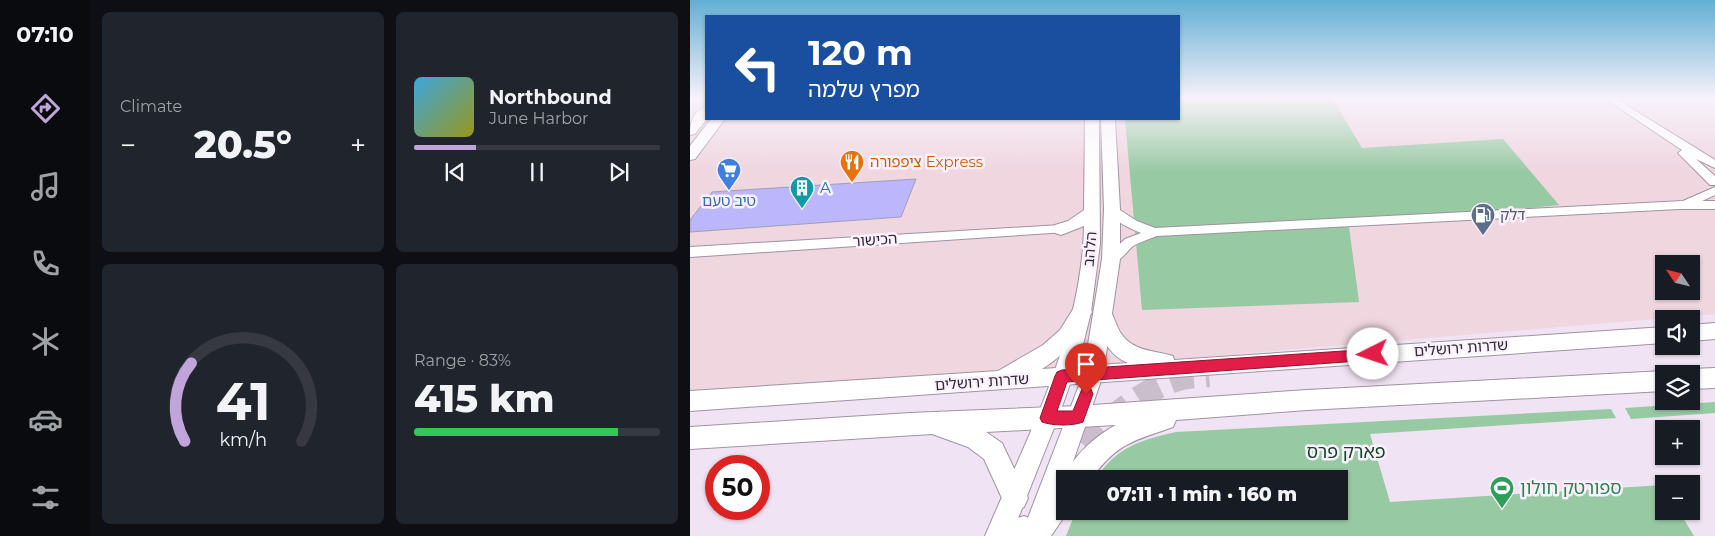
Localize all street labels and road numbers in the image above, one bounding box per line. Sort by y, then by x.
street label: הכישור [852,228,898,251]
street label: הלהב [1079,231,1101,267]
street label: שדרות ירושלים [1413,335,1509,360]
street label: שדרות ירושלים [934,369,1030,394]

